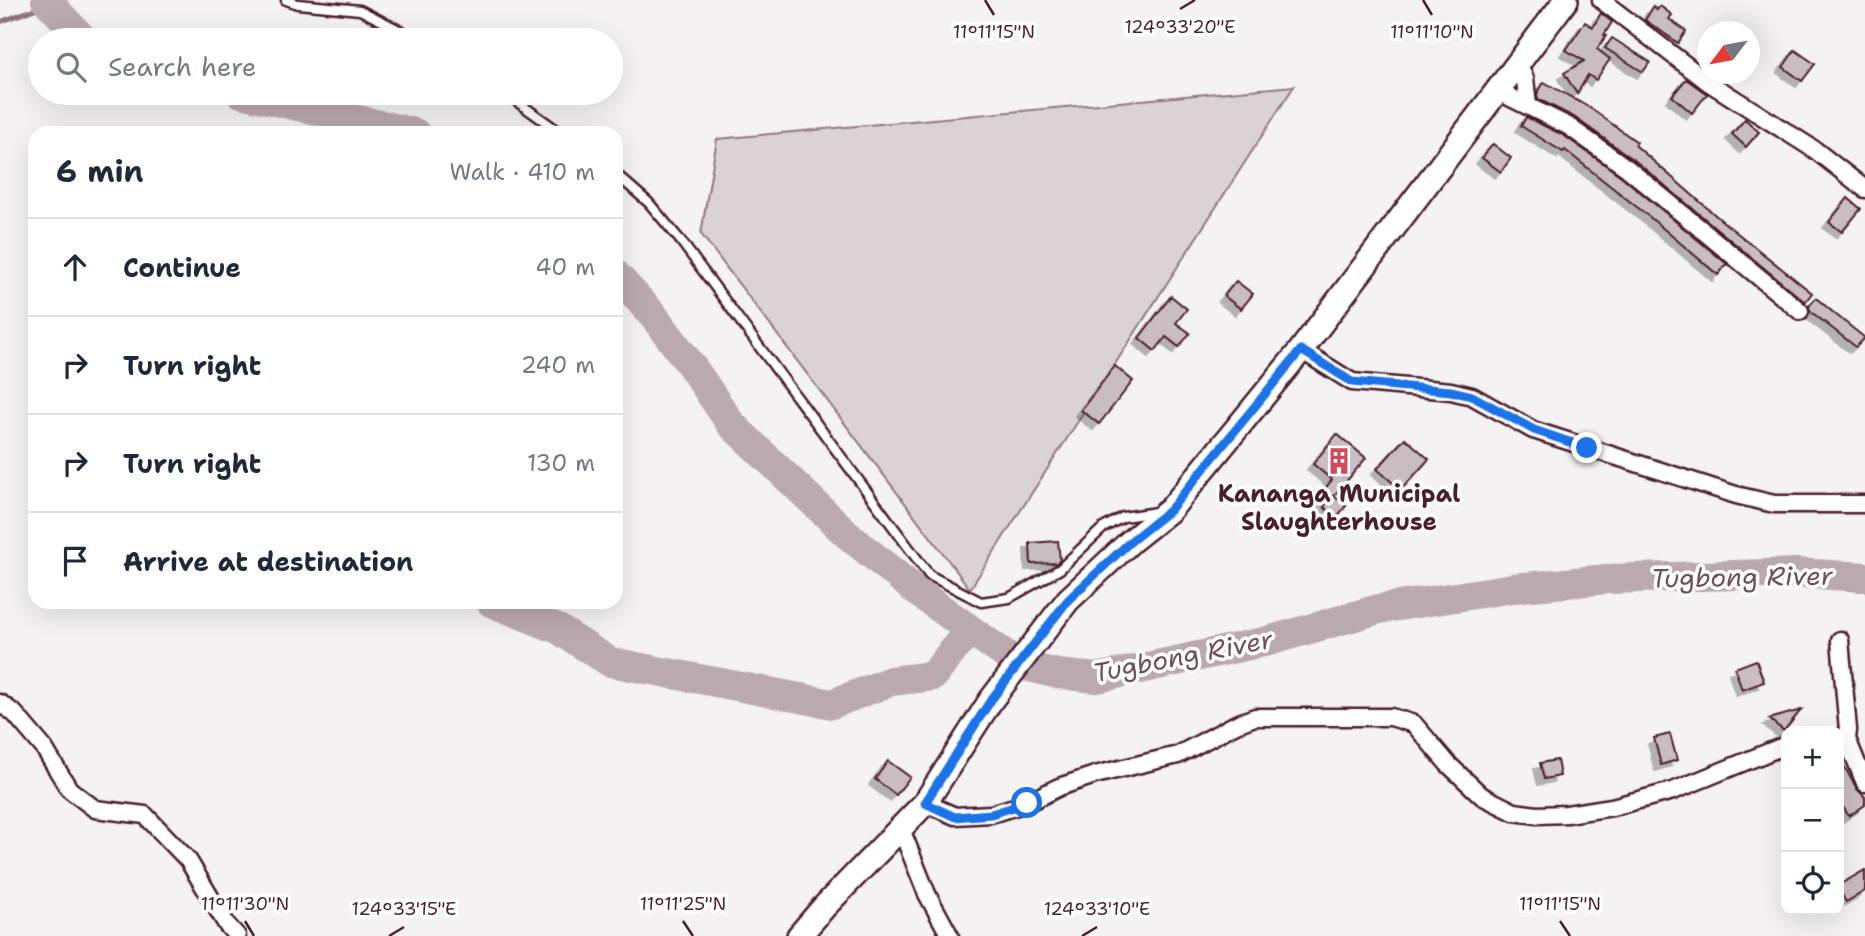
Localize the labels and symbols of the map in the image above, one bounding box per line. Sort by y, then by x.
text: 124°33'20"E [1125,15,1235,39]
text: 11°11'15"N [953,20,1035,44]
text: 11°11'10"N [1390,20,1474,44]
north arrow [1697,21,1760,84]
route end [1571,432,1602,463]
building icon: Kananga Municipal Slaughterhouse [1324,446,1354,476]
place label: Kananga Municipal Slaughterhouse [1218,478,1460,538]
water label: Tugbong River [1651,557,1834,596]
water label: Tugbong River [1090,621,1276,690]
route start [1011,787,1042,818]
text: 11°11'30"N [201,892,289,916]
text: 11°11'25"N [640,892,726,916]
text: 11°11'15"N [1519,892,1601,916]
text: 124°33'15"E [352,897,456,921]
text: 124°33'10"E [1044,897,1150,921]

